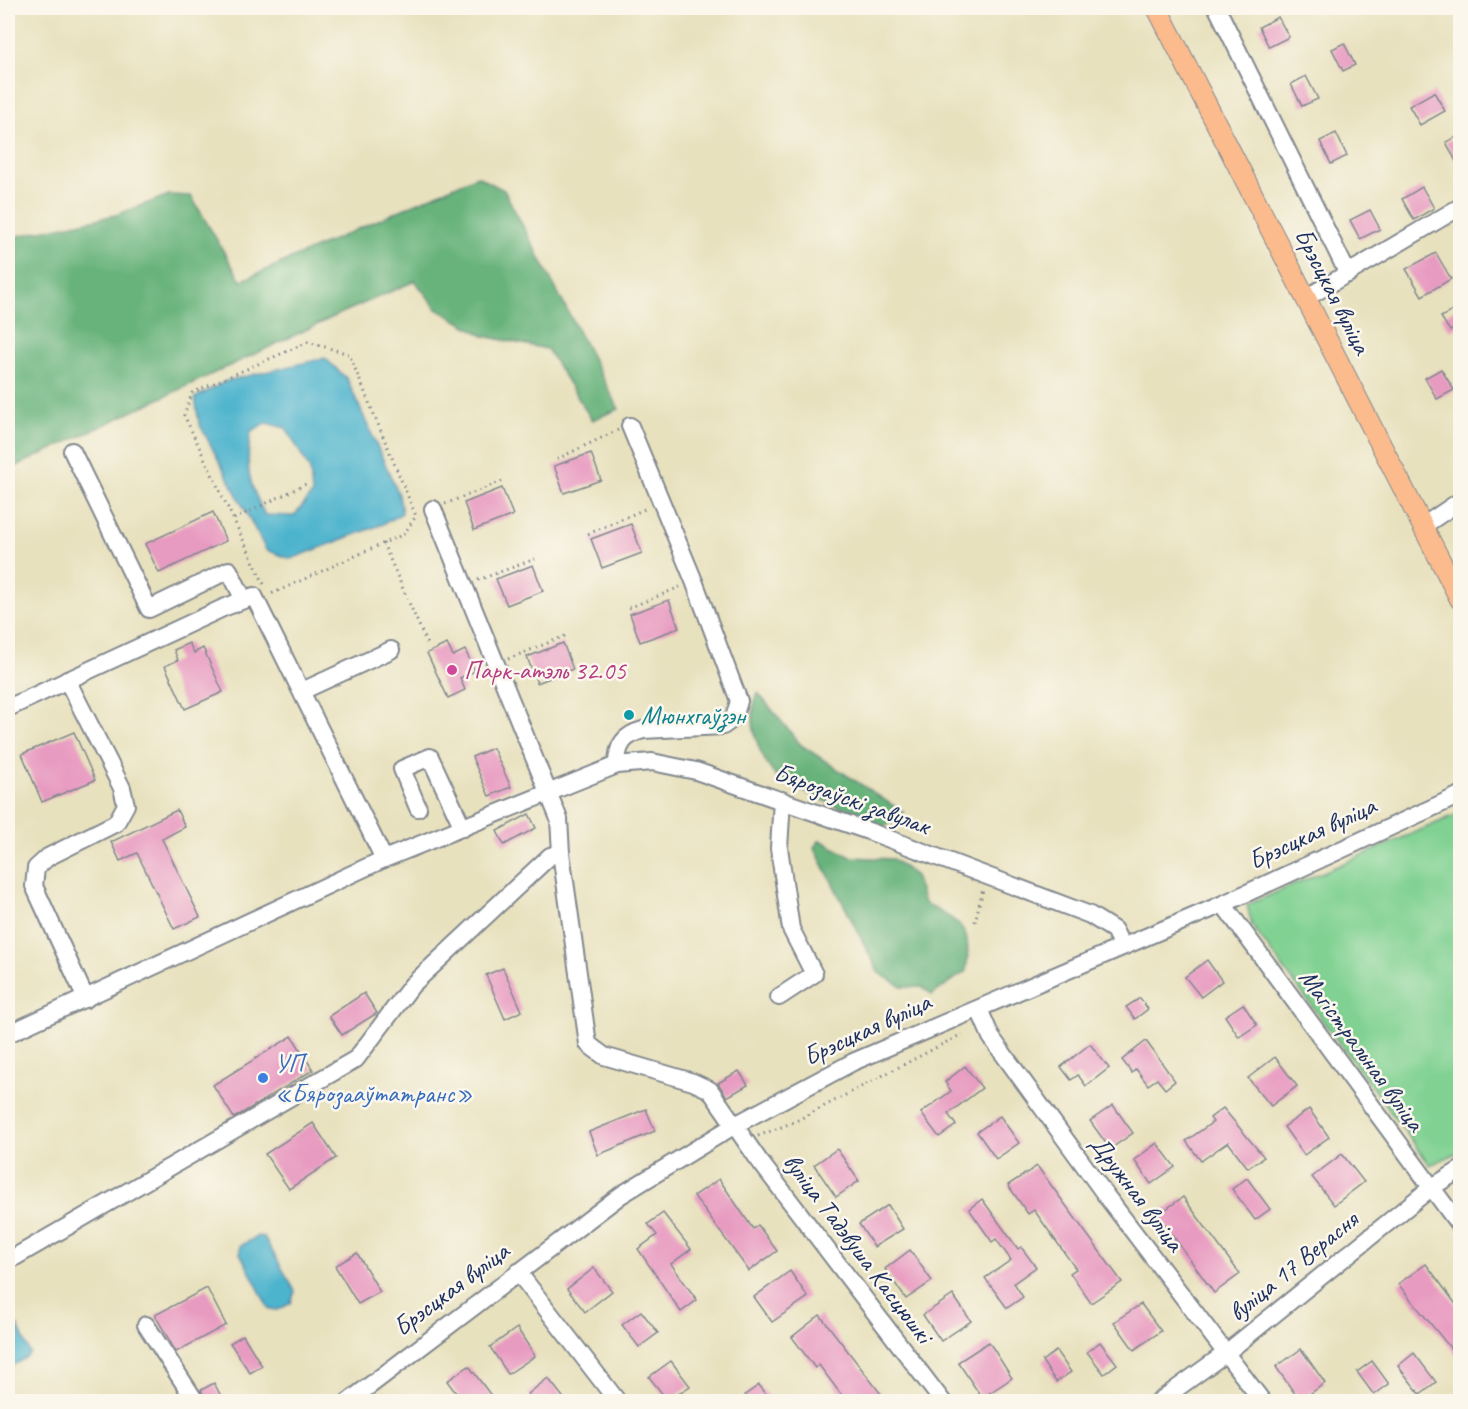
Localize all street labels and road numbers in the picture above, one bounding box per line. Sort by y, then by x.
street label: Брэсцкая вуліца [1287,223,1380,361]
street label: Бярозаўскі завулак [769,756,937,844]
street label: Брэсцкая вуліца [1243,788,1382,877]
street label: Магістральная вуліца [1292,962,1433,1139]
street label: Брэсцкая вуліца [798,984,937,1073]
street label: Дружная вуліца [1082,1128,1193,1259]
street label: вуліца Тадэвуша Касцюшкі [776,1146,942,1352]
street label: вуліца 17 Верасня [1221,1202,1366,1329]
street label: Брэсцкая вуліца [386,1234,517,1343]

